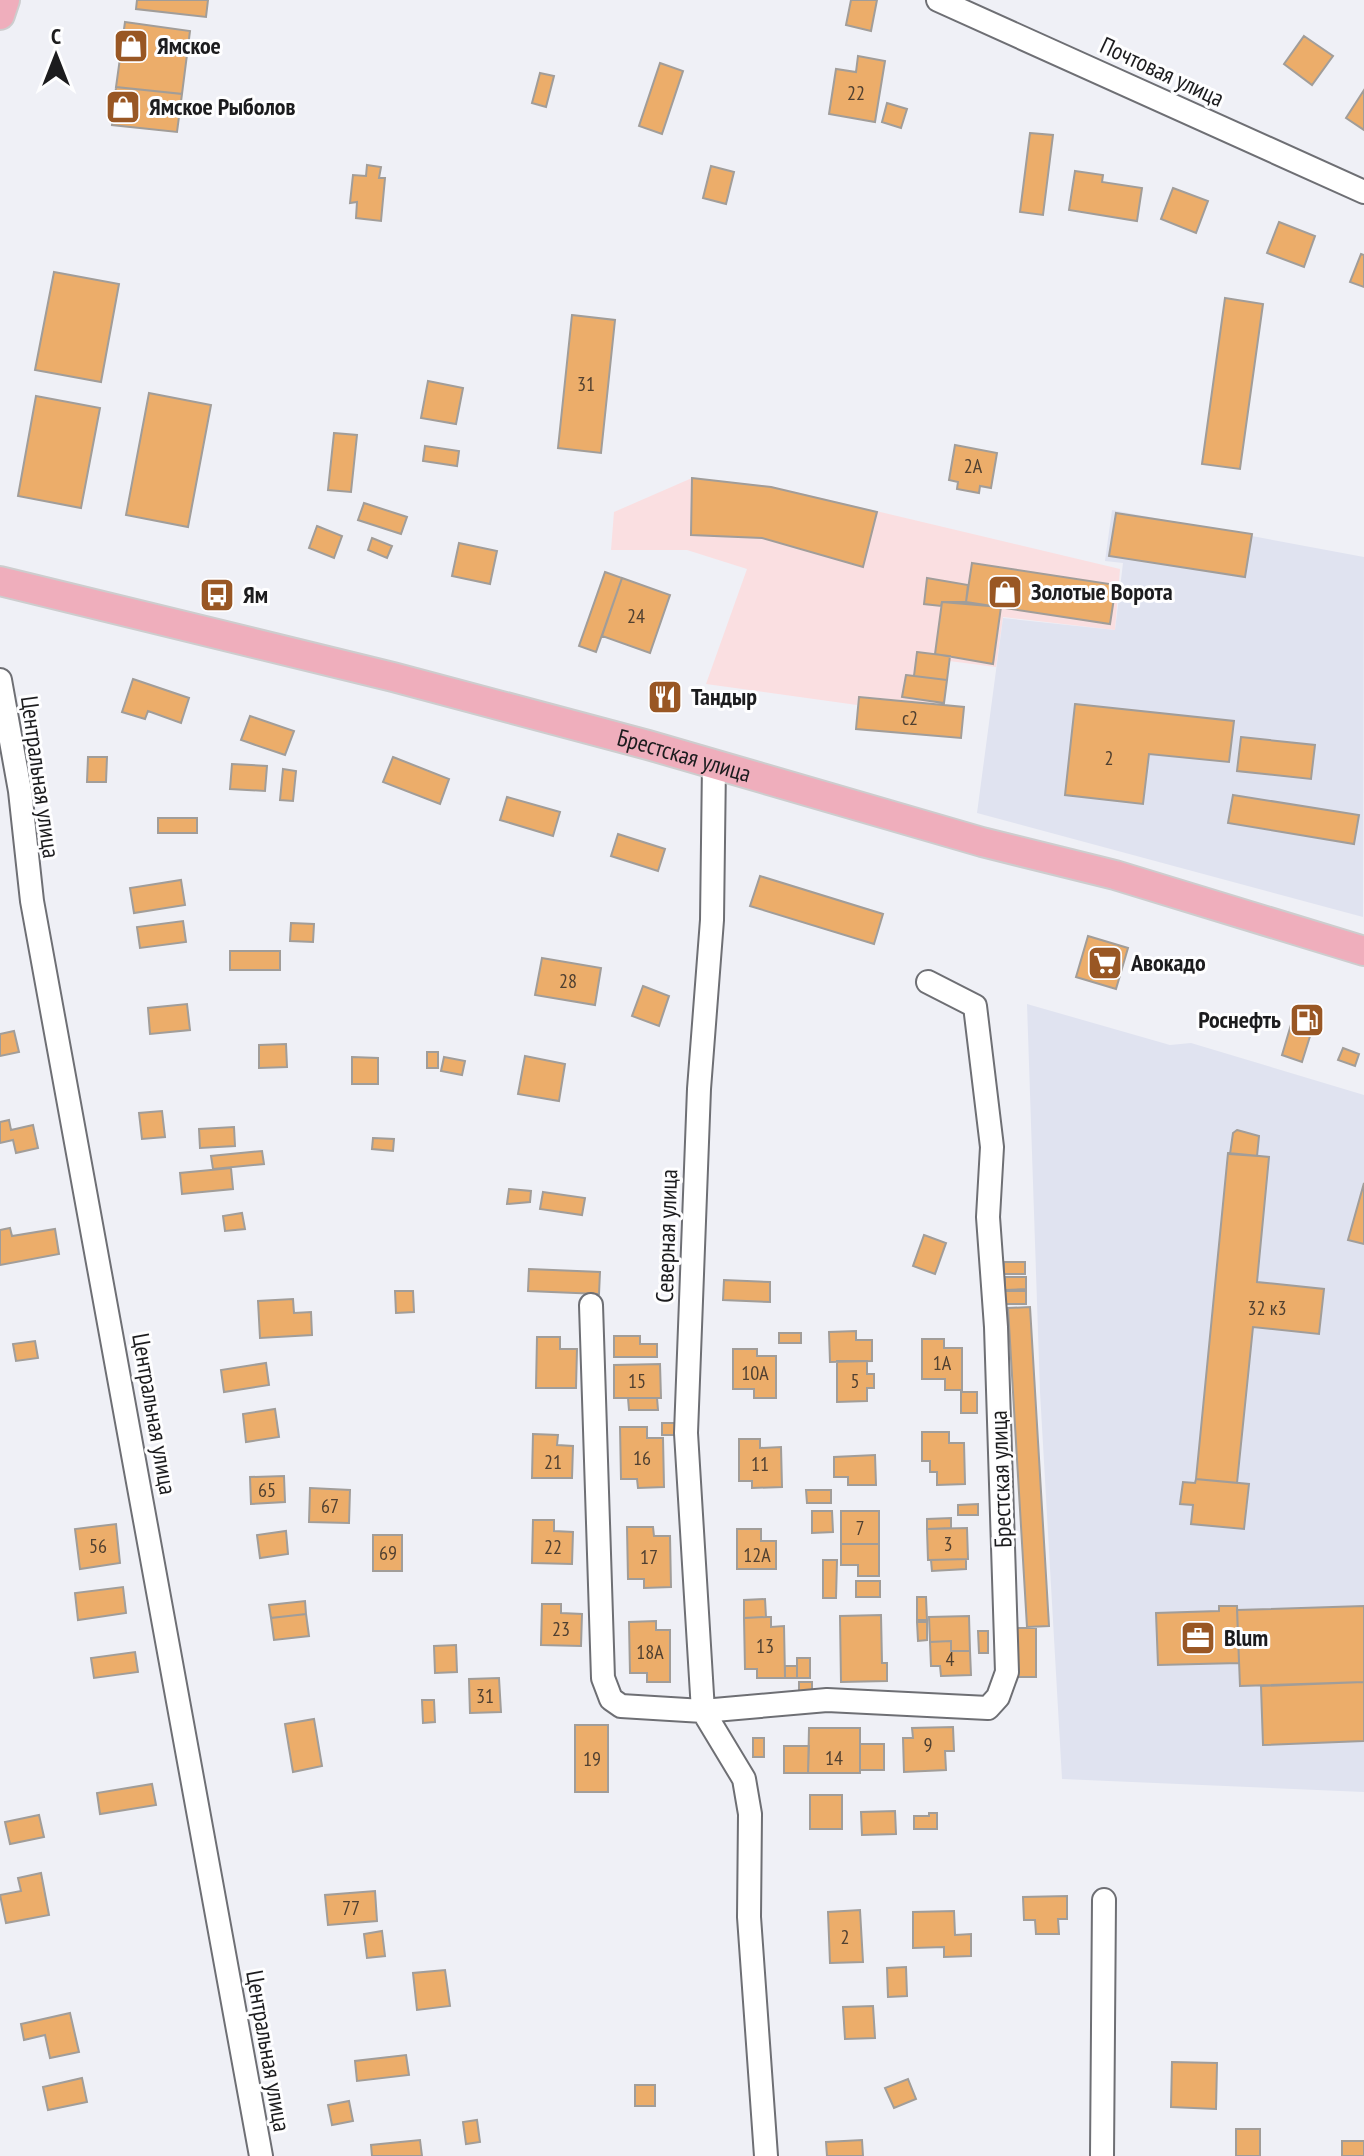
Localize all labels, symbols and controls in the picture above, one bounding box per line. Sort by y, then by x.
north arrow [16,16,96,96]
text: С [51,22,61,50]
shop icon: Ямское [112,27,150,65]
street label: Почтовая улица [1095,29,1229,114]
place label: Ямское [157,30,221,61]
house number: 22 [847,80,865,106]
shop icon: Ямское Рыболов [104,88,142,126]
place label: Ямское Рыболов [149,91,296,122]
house number: 31 [577,371,595,397]
house number: 2А [964,453,983,479]
shop icon: Золотые Ворота [986,573,1024,611]
bus stop icon: Ям [198,576,236,614]
place label: Золотые Ворота [1031,576,1173,607]
place label: Ям [243,579,268,610]
house number: 24 [627,603,645,629]
restaurant icon: Тандыр [646,678,684,716]
place label: Тандыр [691,681,757,712]
street label: Центральная улица [14,694,67,860]
house number: с2 [902,705,918,731]
street label: Брестская улица [614,721,755,789]
house number: 2 [1105,745,1114,771]
supermarket icon: Авокадо [1086,944,1124,982]
place label: Авокадо [1130,947,1206,978]
house number: 28 [559,968,577,994]
fuel station icon: Роснефть [1288,1001,1326,1039]
place label: Роснефть [1198,1004,1281,1035]
street label: Северная улица [649,1169,684,1303]
house number: 32 к3 [1248,1295,1286,1321]
street label: Центральная улица [125,1331,184,1497]
house number: 1А [933,1350,952,1376]
house number: 10А [741,1360,769,1386]
house number: 15 [628,1368,646,1394]
house number: 5 [851,1368,860,1394]
street label: Брестская улица [983,1410,1018,1548]
house number: 16 [633,1445,651,1471]
house number: 21 [544,1449,562,1475]
house number: 11 [751,1451,769,1477]
house number: 65 [258,1477,276,1503]
house number: 67 [321,1493,339,1519]
house number: 7 [856,1515,865,1541]
house number: 3 [944,1531,953,1557]
house number: 56 [89,1533,107,1559]
house number: 22 [544,1534,562,1560]
house number: 69 [379,1540,397,1566]
house number: 12А [743,1542,771,1568]
house number: 17 [640,1544,658,1570]
house number: 23 [552,1616,570,1642]
office icon: Blum [1179,1619,1217,1657]
place label: Blum [1224,1622,1268,1653]
house number: 13 [756,1633,774,1659]
house number: 18А [636,1639,664,1665]
house number: 4 [946,1646,955,1672]
house number: 31 [476,1683,494,1709]
house number: 9 [924,1732,933,1758]
house number: 14 [825,1745,843,1771]
house number: 19 [583,1746,601,1772]
house number: 77 [342,1895,360,1921]
house number: 2 [841,1924,850,1950]
street label: Центральная улица [239,1968,298,2134]

